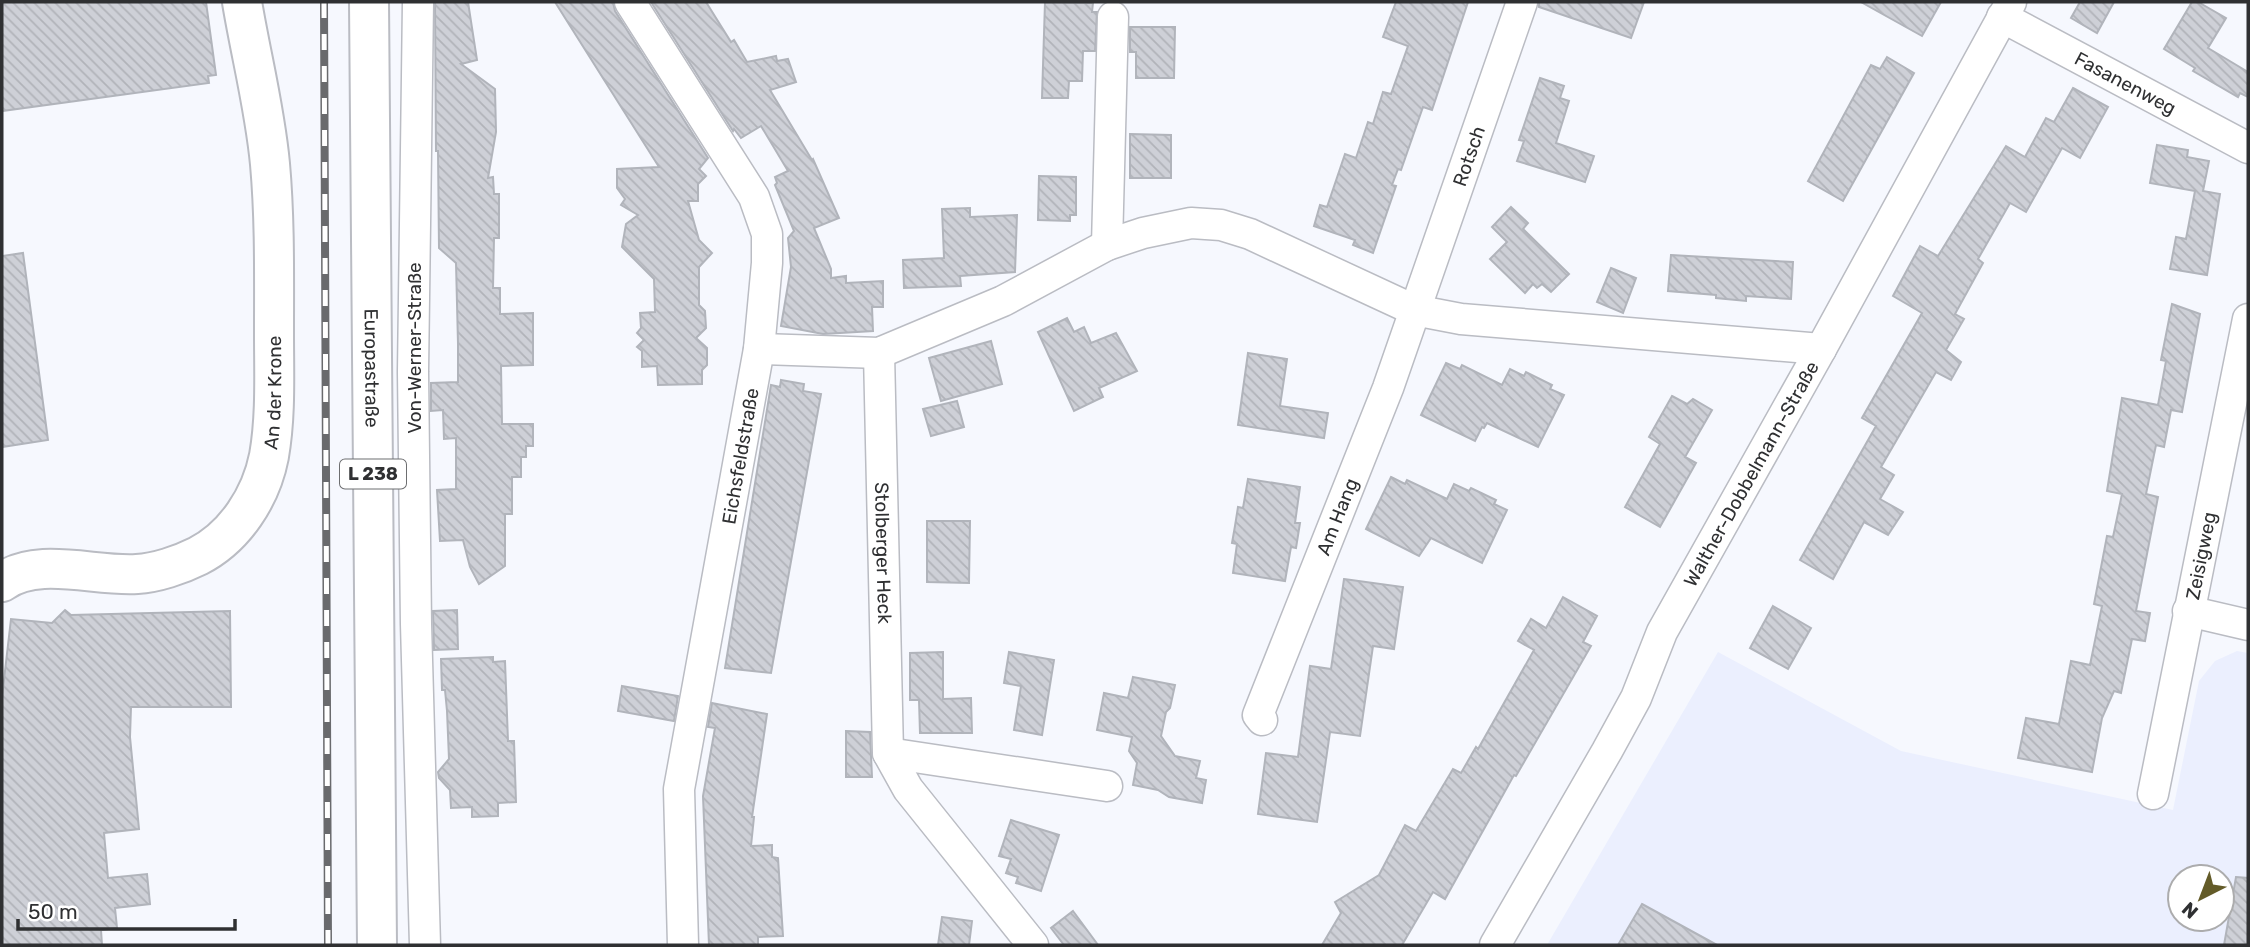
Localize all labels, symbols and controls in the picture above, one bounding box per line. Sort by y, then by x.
street label: Fasanenweg [2071,47,2180,120]
street label: Rotsch [1448,123,1490,189]
street label: Von-Werner-Straße [403,262,426,434]
street label: Europastraße [360,308,384,428]
street label: An der Krone [259,336,286,451]
street label: Walther-Dobbelmann-Straße [1679,357,1824,591]
street label: Eichsfeldstraße [717,386,764,526]
road number: L 238 [340,460,406,488]
street label: Am Hang [1312,475,1363,559]
street label: Stolberger Heck [870,482,896,624]
street label: Zeisigweg [2181,510,2221,602]
north arrow [2166,863,2236,933]
scale bar [18,888,234,932]
text: N [2177,897,2203,923]
text: 50 m [28,899,78,924]

